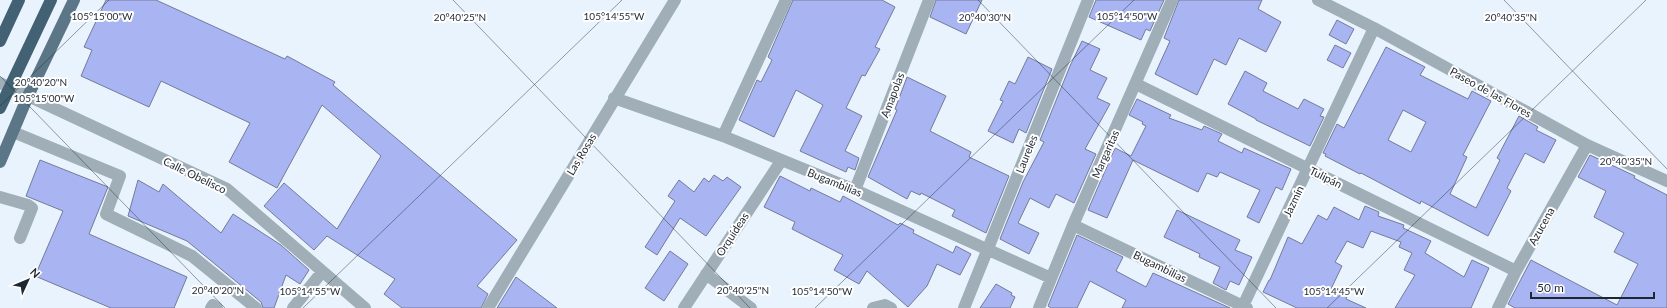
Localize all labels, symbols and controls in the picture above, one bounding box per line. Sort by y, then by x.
text: 105°15'00"W [72,10,133,22]
text: 105°14'55"W [584,10,645,22]
text: 105°14'50"W [1097,10,1158,22]
text: 20°40'25"N [434,11,486,23]
text: 20°40'30"N [959,11,1011,23]
text: 20°40'35"N [1485,11,1537,23]
street label: Paseo de las Flores [1448,64,1534,120]
street label: Amapolas [877,70,907,119]
text: 20°40'20"N [15,76,67,88]
text: 105°15'00"W [14,92,75,104]
street label: Margaritas [1089,128,1121,180]
street label: Las Rosas [563,131,599,177]
street label: Laureles [1012,133,1040,175]
street label: Calle Obelisco [161,154,229,196]
text: 20°40'35"N [1600,155,1652,167]
street label: Tulipán [1308,164,1344,190]
street label: Bugambilias [806,165,864,199]
street label: Jazmín [1280,183,1306,219]
street label: Azucena [1525,205,1557,247]
street label: Orquídeas [713,209,751,258]
street label: Bugambilias [1131,248,1189,285]
north arrow [8,260,48,300]
text: N [28,265,43,280]
scale bar [1531,274,1654,300]
text: 50 m [1537,280,1564,295]
text: 20°40'20"N [192,284,244,296]
text: 20°40'25"N [717,284,769,296]
text: 105°14'55"W [280,285,341,297]
text: 105°14'50"W [792,285,853,297]
text: 105°14'45"W [1304,285,1365,297]

